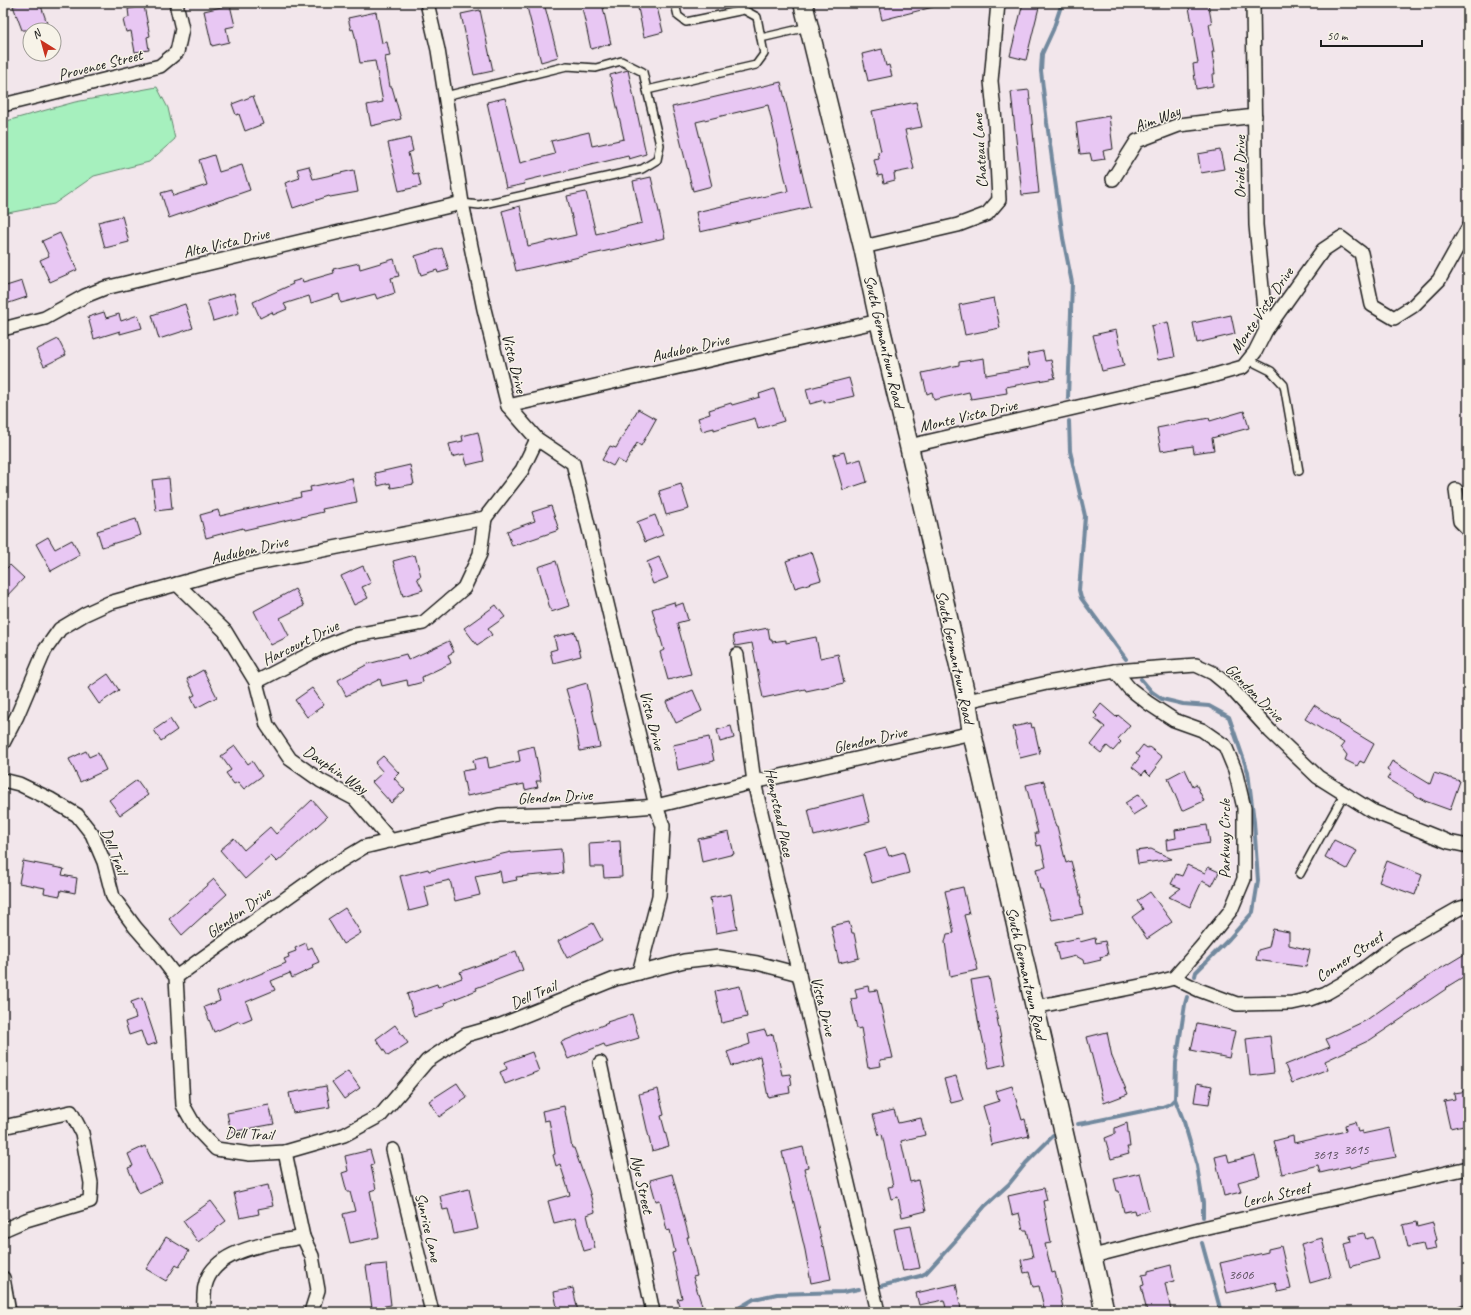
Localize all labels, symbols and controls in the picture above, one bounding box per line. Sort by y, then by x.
north arrow [22,22,62,62]
scale bar [1321,22,1422,48]
text: N [29,25,45,42]
text: 50 m [1327,28,1349,44]
street label: Provence Street [56,44,146,85]
street label: Aim Way [1132,101,1184,137]
street label: Chateau Lane [967,111,993,189]
street label: Oriole Drive [1230,134,1250,198]
street label: Alta Vista Drive [181,223,273,263]
street label: Monte Vista Drive [1226,262,1299,357]
street label: South Germantown Road [859,273,910,412]
street label: Audubon Drive [650,329,732,367]
street label: Vista Drive [497,332,531,397]
street label: Monte Vista Drive [917,395,1021,437]
street label: Audubon Drive [209,531,291,569]
street label: South Germantown Road [931,589,979,728]
street label: Harcourt Drive [259,615,343,670]
street label: Glendon Drive [1221,659,1289,727]
street label: Vista Drive [635,689,669,754]
street label: Glendon Drive [832,721,911,758]
street label: Dauphin Way [300,741,373,799]
street label: Hempstead Place [760,766,799,860]
street label: Glendon Drive [517,785,595,809]
street label: Parkway Circle [1215,797,1235,879]
street label: Dell Trail [96,825,133,880]
street label: Glendon Drive [203,882,276,943]
street label: South Germantown Road [1001,905,1052,1044]
street label: Conner Street [1312,925,1389,987]
street label: Dell Trail [507,975,562,1014]
street label: Vista Drive [806,975,840,1040]
street label: Dell Trail [224,1123,277,1145]
house number: 3615 [1343,1141,1369,1158]
house number: 3613 [1312,1146,1339,1163]
street label: Nye Street [626,1153,658,1217]
street label: Lerch Street [1240,1177,1315,1212]
street label: Sunrise Lane [410,1191,446,1265]
house number: 3606 [1228,1266,1254,1283]

